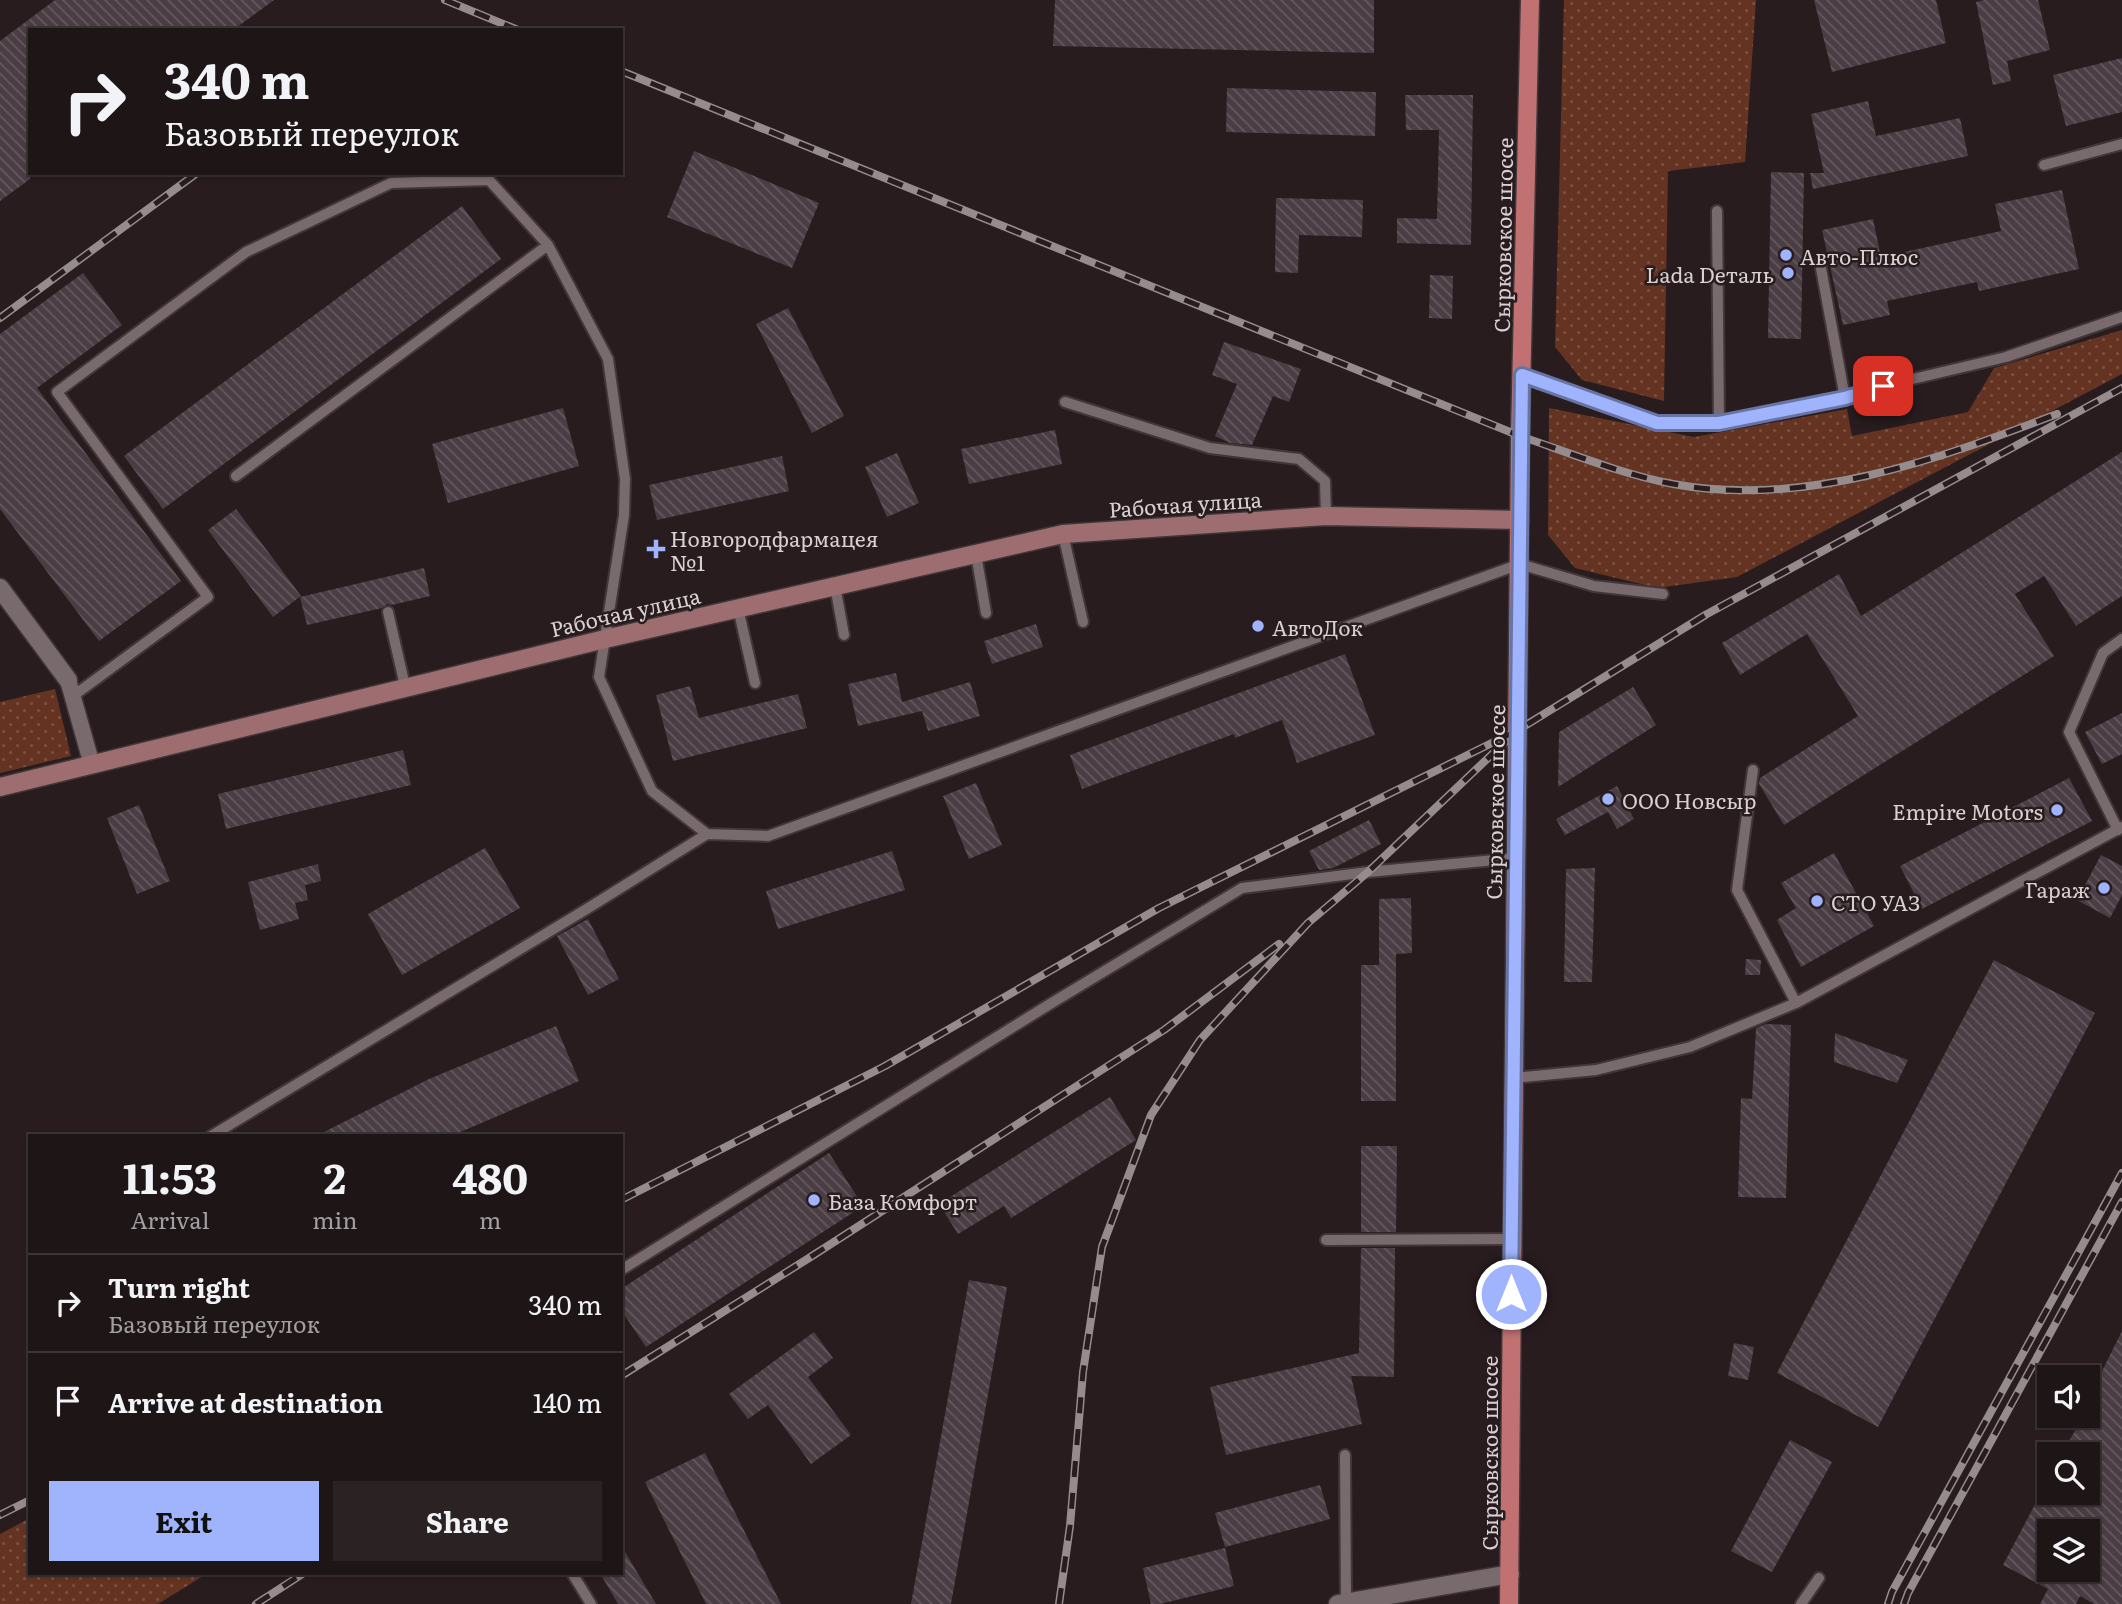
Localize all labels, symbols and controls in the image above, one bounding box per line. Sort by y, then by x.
text: 340 m [164,41,310,114]
icon: right [49,56,140,147]
text: Базовый переулок [164,108,459,156]
street label: Сырковское шоссе [1485,137,1519,333]
place label: Авто-Плюс [1800,240,1918,271]
marker: Авто-Плюс [1778,247,1794,263]
place label: Lada Dеталь [1646,258,1774,289]
marker: Lada Dеталь [1780,265,1796,281]
pin [1853,356,1913,416]
icon: arrive [1864,367,1902,405]
street label: Рабочая улица [1107,482,1263,524]
place label: Новгородфармацея №1 [670,522,878,577]
marker: Новгородфармацея №1 [648,541,664,557]
street label: Рабочая улица [547,578,704,643]
place label: АвтоДок [1272,611,1363,642]
marker: АвтоДок [1250,618,1266,634]
street label: Сырковское шоссе [1477,704,1511,900]
place label: ООО Новсыр [1622,784,1756,815]
marker: ООО Новсыр [1600,791,1616,807]
place label: Empire Motors [1892,795,2043,826]
marker: Empire Motors [2049,802,2065,818]
place label: Гараж [2025,873,2090,904]
marker: Гараж [2096,880,2112,896]
place label: СТО УАЗ [1831,886,1920,917]
marker: СТО УАЗ [1809,893,1825,909]
text: 11:53 [123,1145,217,1207]
text: 2 [323,1145,346,1207]
text: 480 [452,1145,528,1207]
place label: База Комфорт [828,1185,977,1216]
marker: База Комфорт [806,1192,822,1208]
text: Arrival [131,1202,209,1236]
text: min [312,1202,357,1236]
text: m [479,1202,501,1236]
position arrow [1474,1257,1548,1331]
text: Turn right [108,1267,250,1306]
icon: right [49,1284,87,1322]
text: 340 m [528,1284,602,1323]
text: Базовый переулок [108,1306,320,1340]
street label: Сырковское шоссе [1473,1355,1504,1551]
map controls [2037,1365,2100,1582]
button: sound [2037,1365,2100,1428]
icon: arrive [49,1382,87,1420]
text: Arrive at destination [108,1382,383,1421]
text: 140 m [533,1382,602,1421]
button: search [2037,1442,2100,1505]
button: Exit [49,1481,319,1561]
button: Share [333,1481,602,1561]
button: layers [2037,1519,2100,1582]

